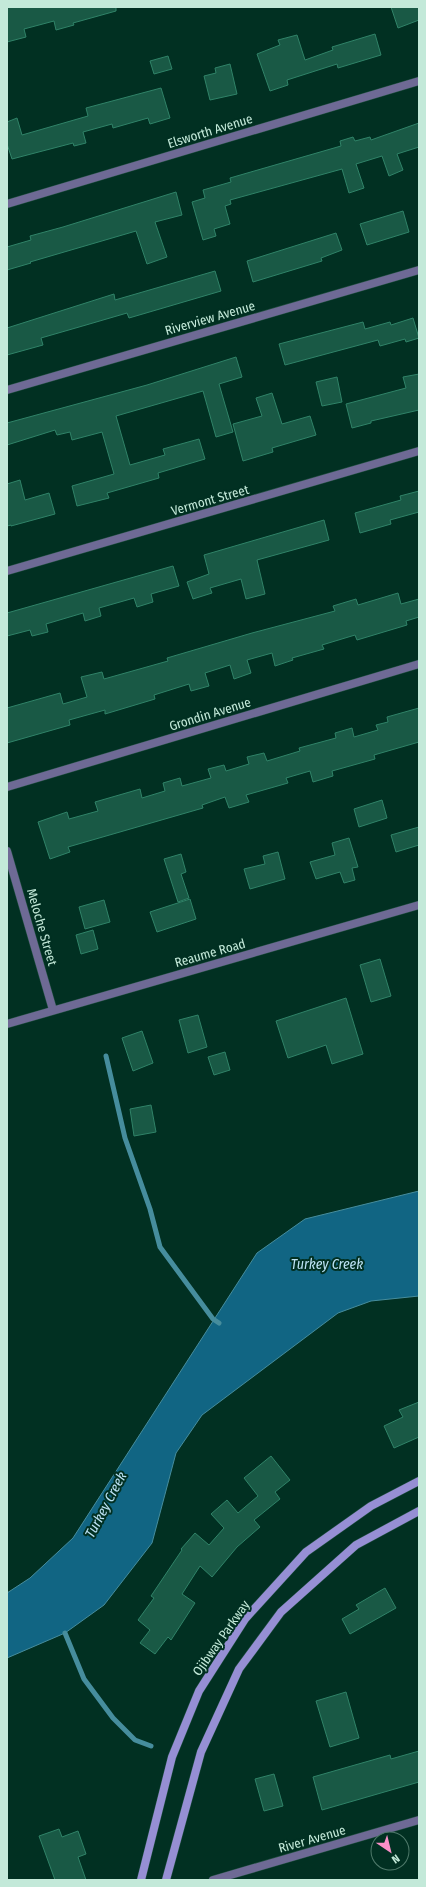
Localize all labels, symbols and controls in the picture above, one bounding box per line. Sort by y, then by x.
street label: Elsworth Avenue [166,111,254,151]
street label: Riverview Avenue [163,298,257,338]
street label: Vermont Street [169,482,251,518]
street label: Grondin Avenue [167,694,253,734]
street label: Meloche Street [24,887,60,968]
street label: Reaume Road [173,936,247,970]
water label: Turkey Creek [291,1256,363,1273]
water label: Turkey Creek [81,1469,131,1541]
street label: Ojibway Parkway [189,1597,253,1679]
street label: River Avenue [277,1822,347,1856]
north arrow [370,1831,410,1871]
text: N [389,1852,402,1866]

